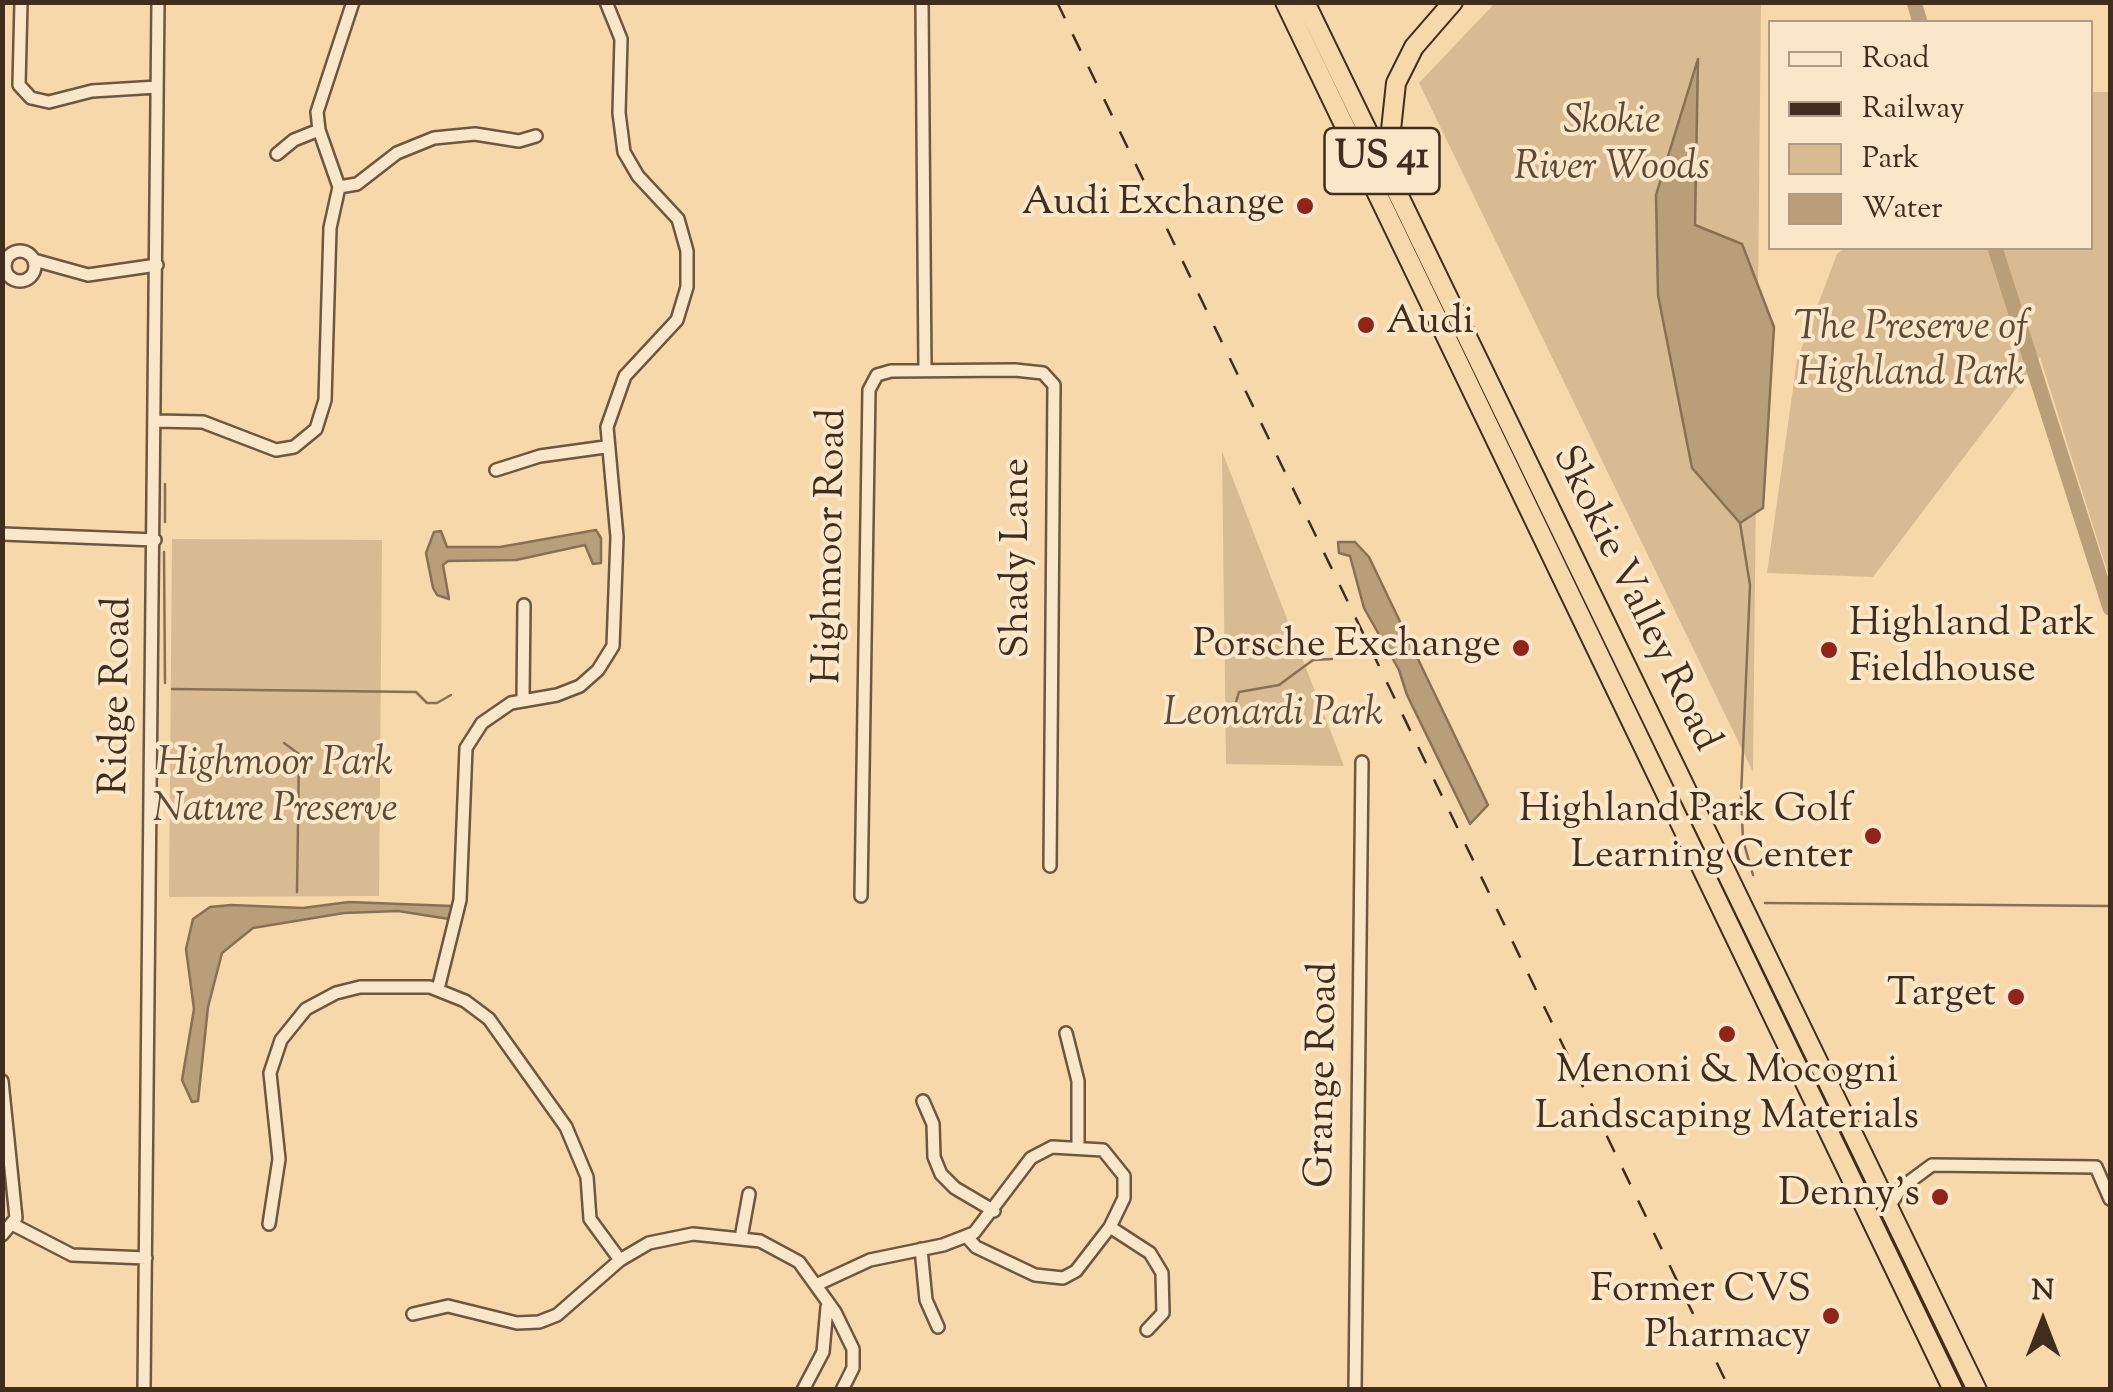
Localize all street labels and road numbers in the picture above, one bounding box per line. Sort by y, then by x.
road number: US 41 [1324,128,1440,194]
street label: Highmoor Road [808,408,860,684]
street label: Skokie Valley Road [1538,440,1728,760]
street label: Shady Lane [996,458,1044,658]
street label: Ridge Road [94,596,146,796]
street label: Grange Road [1300,962,1352,1188]

